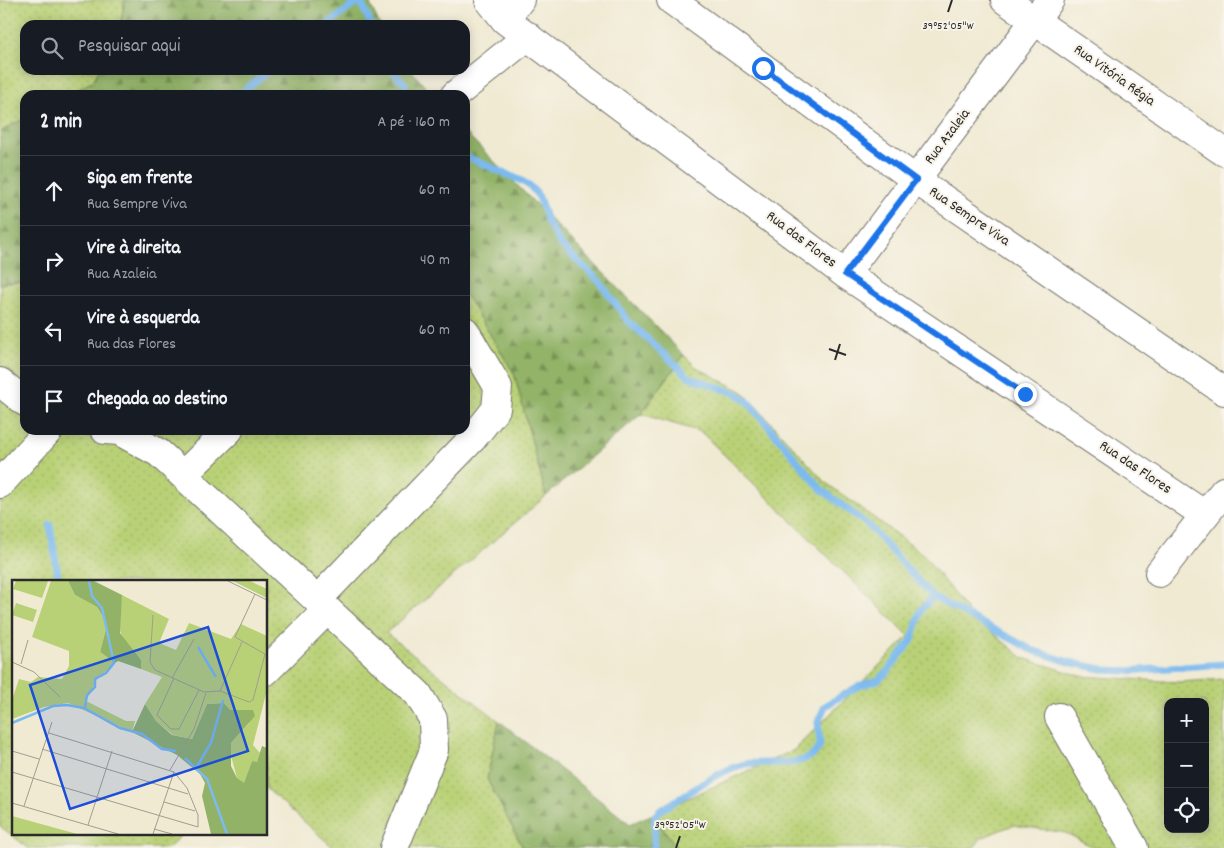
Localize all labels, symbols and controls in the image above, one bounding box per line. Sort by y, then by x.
text: 39°52'05"W [922,18,974,35]
search box [20,20,470,75]
icon: search [38,34,66,62]
text: Pesquisar aqui [78,34,180,61]
street label: Rua Vitória Régia [1069,40,1160,113]
route start [752,57,775,80]
street label: Rua Azaleia [920,104,977,170]
text: 2 min [40,108,82,138]
text: A pé · 160 m [378,111,450,134]
text: Siga em frente [87,166,192,193]
icon: ahead [40,177,68,205]
text: 60 m [419,179,450,202]
street label: Rua Sempre Viva [924,182,1015,253]
text: Rua Sempre Viva [87,193,187,216]
street label: Rua das Flores [761,206,841,274]
text: Vire à direita [87,236,180,263]
icon: right [40,247,68,275]
text: 40 m [420,249,450,272]
text: Rua Azaleia [87,263,156,286]
text: Vire à esquerda [87,306,199,333]
icon: left [40,317,68,345]
text: 60 m [419,319,450,342]
text: Rua das Flores [87,333,176,356]
route end [1014,383,1037,406]
icon: arrive [40,387,68,415]
text: Chegada ao destino [87,387,228,414]
street label: Rua das Flores [1094,436,1176,500]
inset map [12,580,268,836]
map controls [1164,698,1209,833]
button: + [1164,698,1209,743]
button: − [1164,743,1209,788]
button: locate [1164,788,1209,833]
text: 39°52'05"W [654,817,706,834]

